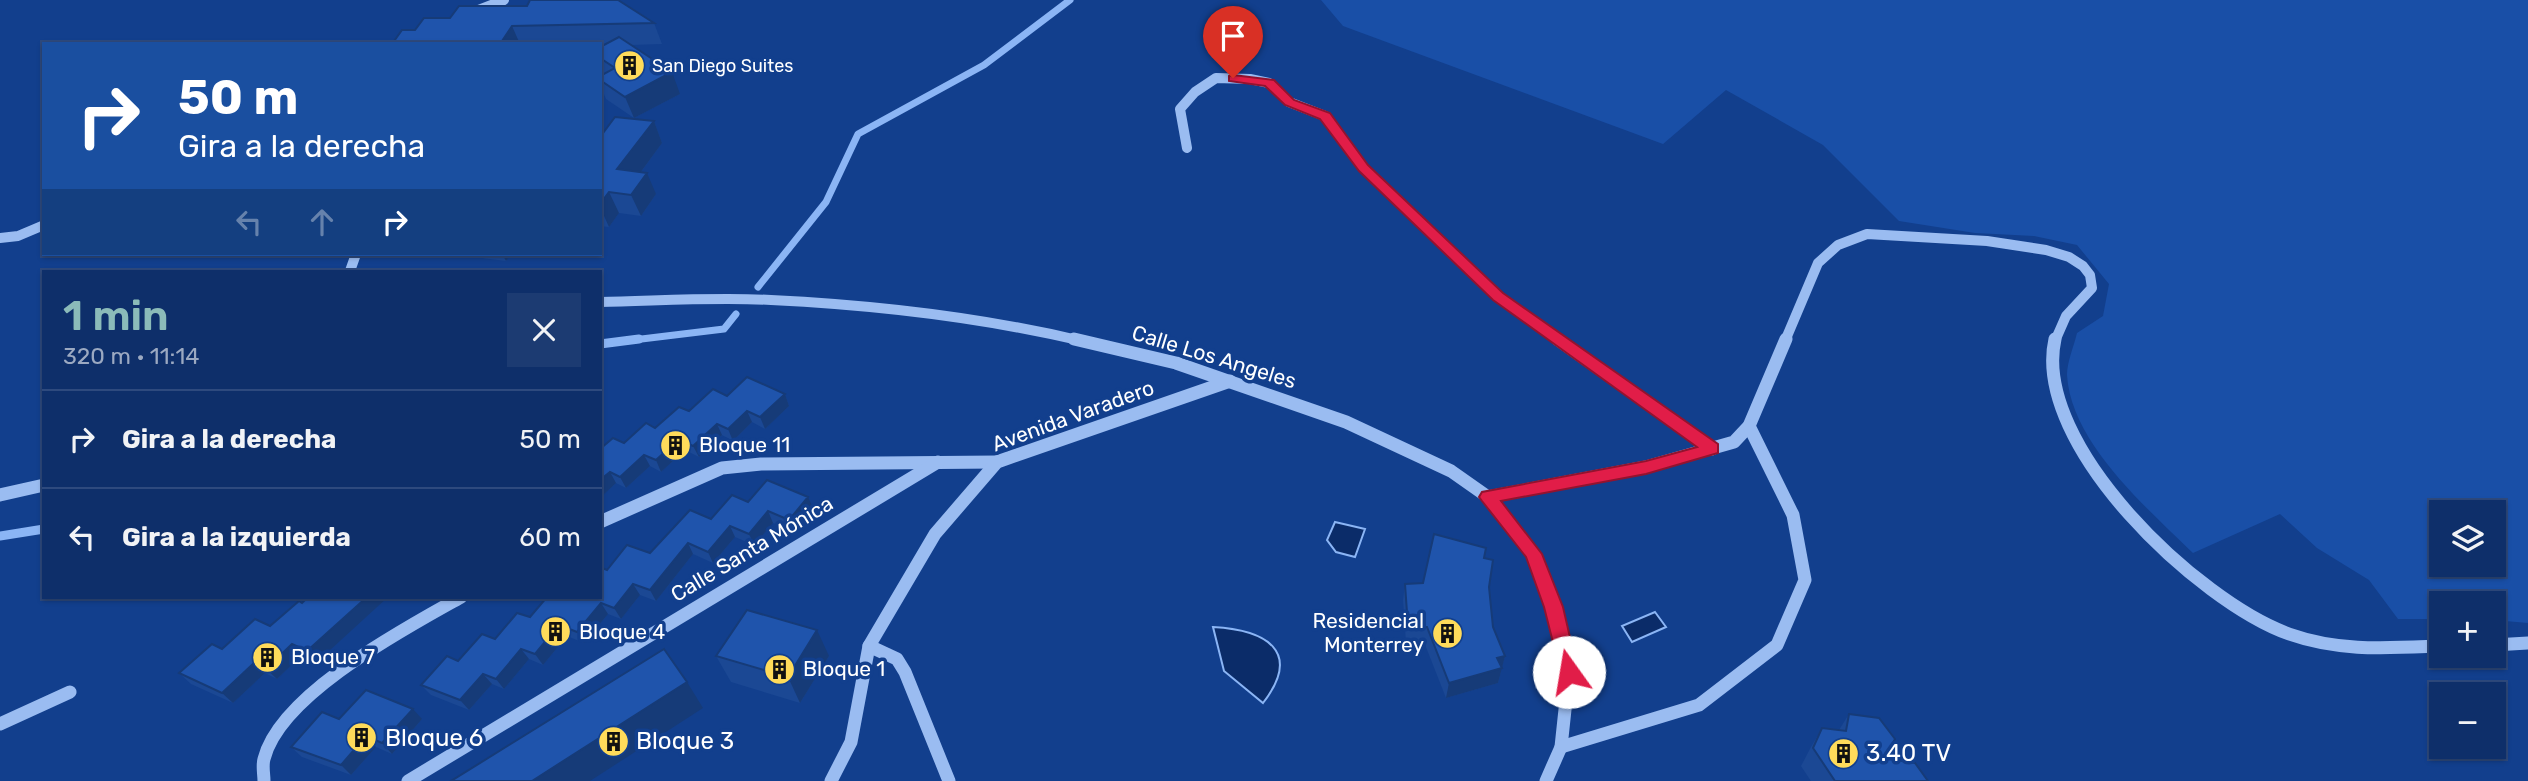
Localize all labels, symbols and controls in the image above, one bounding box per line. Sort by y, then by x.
pin [1203,6,1263,78]
icon: arrive [1214,17,1252,55]
building icon: San Diego Suites [612,49,646,83]
place label: San Diego Suites [652,55,793,77]
text: 50 m [178,68,298,126]
icon: right [63,70,154,161]
text: Gira a la derecha [178,127,425,165]
icon: left [230,203,268,241]
icon: ahead [303,203,341,241]
icon: right [376,203,414,241]
text: 1 min [63,291,169,341]
button: close [507,293,581,367]
street label: Calle Los Angeles [1129,320,1299,393]
text: 320 m · 11:14 [63,342,200,370]
street label: Avenida Varadero [988,375,1157,456]
icon: right [63,420,101,458]
text: Gira a la derecha [122,424,336,455]
text: 50 m [520,424,581,455]
building icon: Bloque 11 [659,428,693,462]
place label: Bloque 11 [699,432,790,457]
street label: Calle Santa Mónica [666,490,837,607]
map controls [2429,500,2506,759]
button: layers [2429,500,2506,577]
icon: left [63,518,101,556]
text: Gira a la izquierda [122,522,351,553]
text: 60 m [519,522,581,553]
button: + [2429,591,2506,668]
place label: Residencial Monterrey [1312,608,1424,657]
building icon: Bloque 4 [539,615,573,649]
building icon: Residencial Monterrey [1430,616,1464,650]
place label: Bloque 4 [579,619,665,644]
position arrow [1532,635,1606,709]
building icon: Bloque 7 [251,640,285,674]
place label: Bloque 7 [291,644,375,669]
building icon: Bloque 1 [763,652,797,686]
place label: Bloque 1 [803,656,885,681]
button: − [2429,682,2506,759]
building icon: Bloque 6 [345,721,379,755]
place label: Bloque 6 [385,724,483,752]
building icon: Bloque 3 [596,724,630,758]
place label: Bloque 3 [636,727,734,755]
building icon: 3.40 TV [1826,736,1860,770]
place label: 3.40 TV [1866,739,1951,767]

